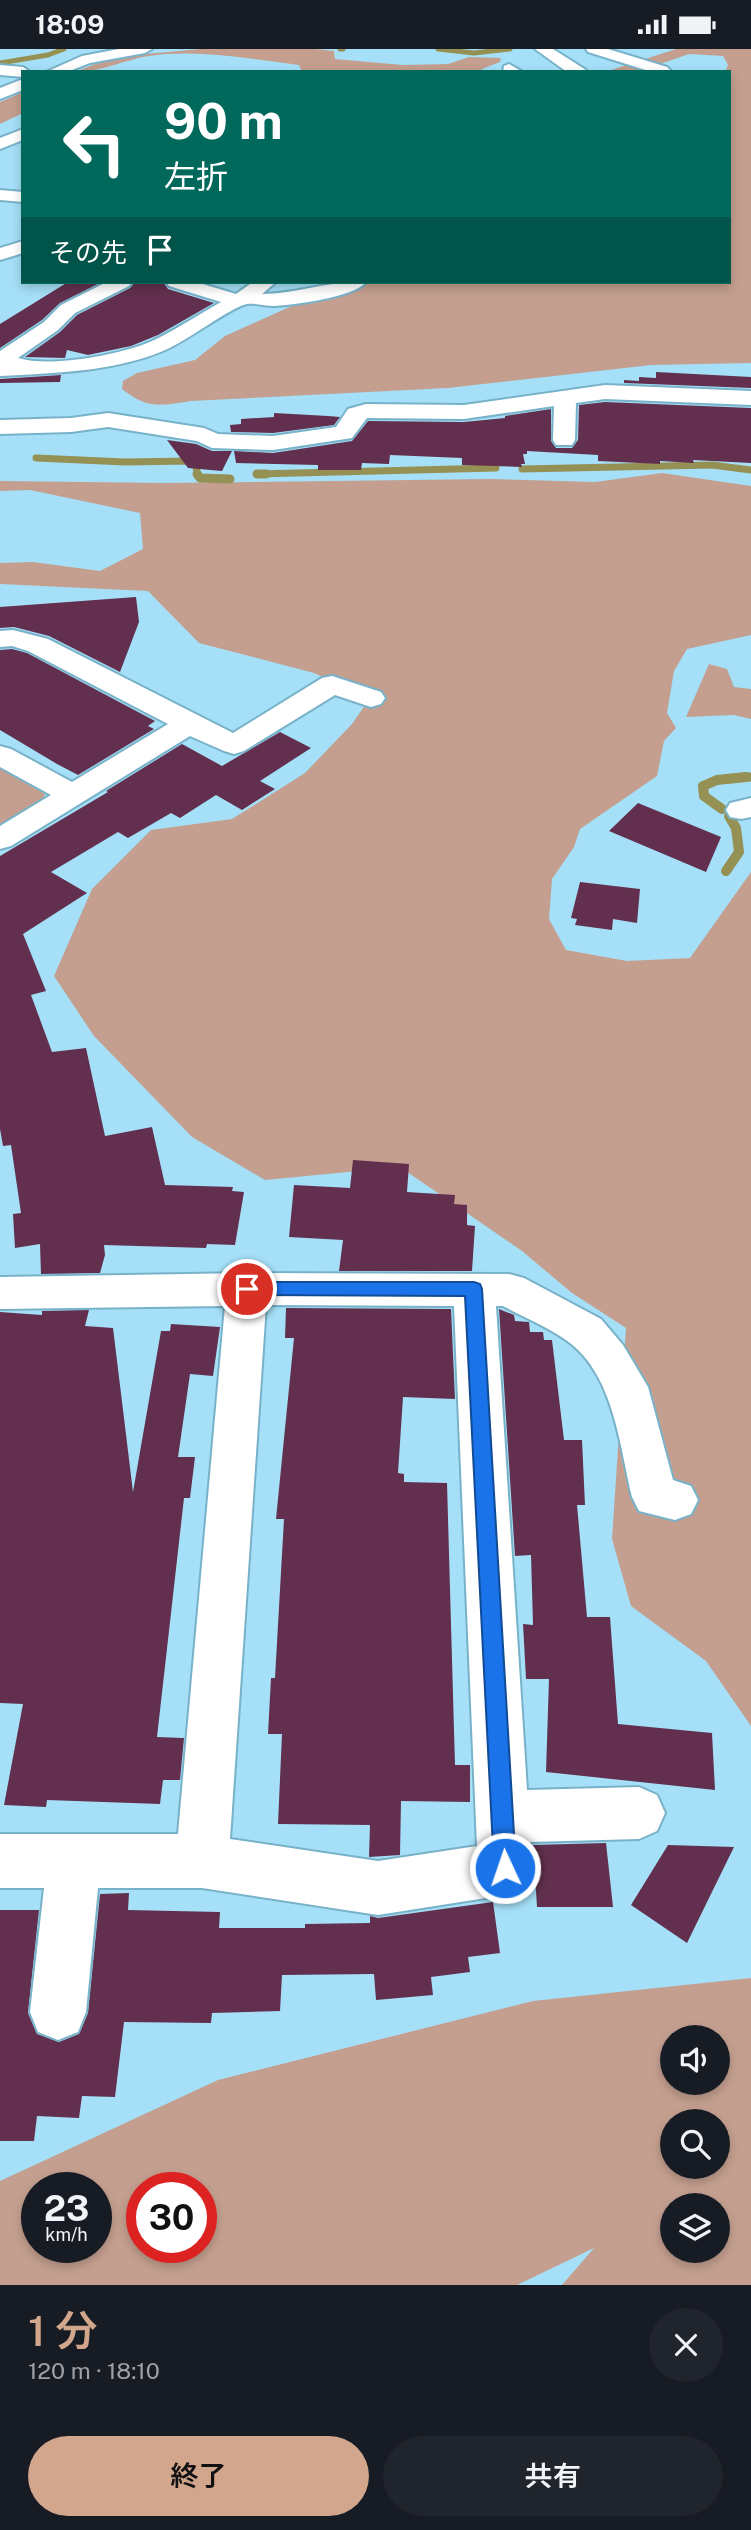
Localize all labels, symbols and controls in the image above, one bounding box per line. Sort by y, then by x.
text: 18:09 [35,9,104,40]
text: 90 m [164,92,283,150]
icon: left [49,98,140,189]
text: 左折 [164,158,228,195]
icon: arrive [141,231,179,269]
text: その先 [49,237,127,268]
pin [217,1259,277,1319]
icon: arrive [228,1270,266,1308]
position arrow [468,1831,542,1905]
map controls [660,2025,730,2263]
button: sound [660,2025,730,2095]
button: search [660,2109,730,2179]
speed limit sign: 30 [126,2172,217,2263]
text: 23 [44,2188,89,2229]
button: layers [660,2193,730,2263]
text: km/h [45,2224,88,2245]
text: 1 分 [28,2306,97,2355]
button: close [649,2308,723,2382]
text: 120 m · 18:10 [28,2357,160,2384]
button: 終了 [28,2436,369,2516]
button: 共有 [383,2436,723,2516]

